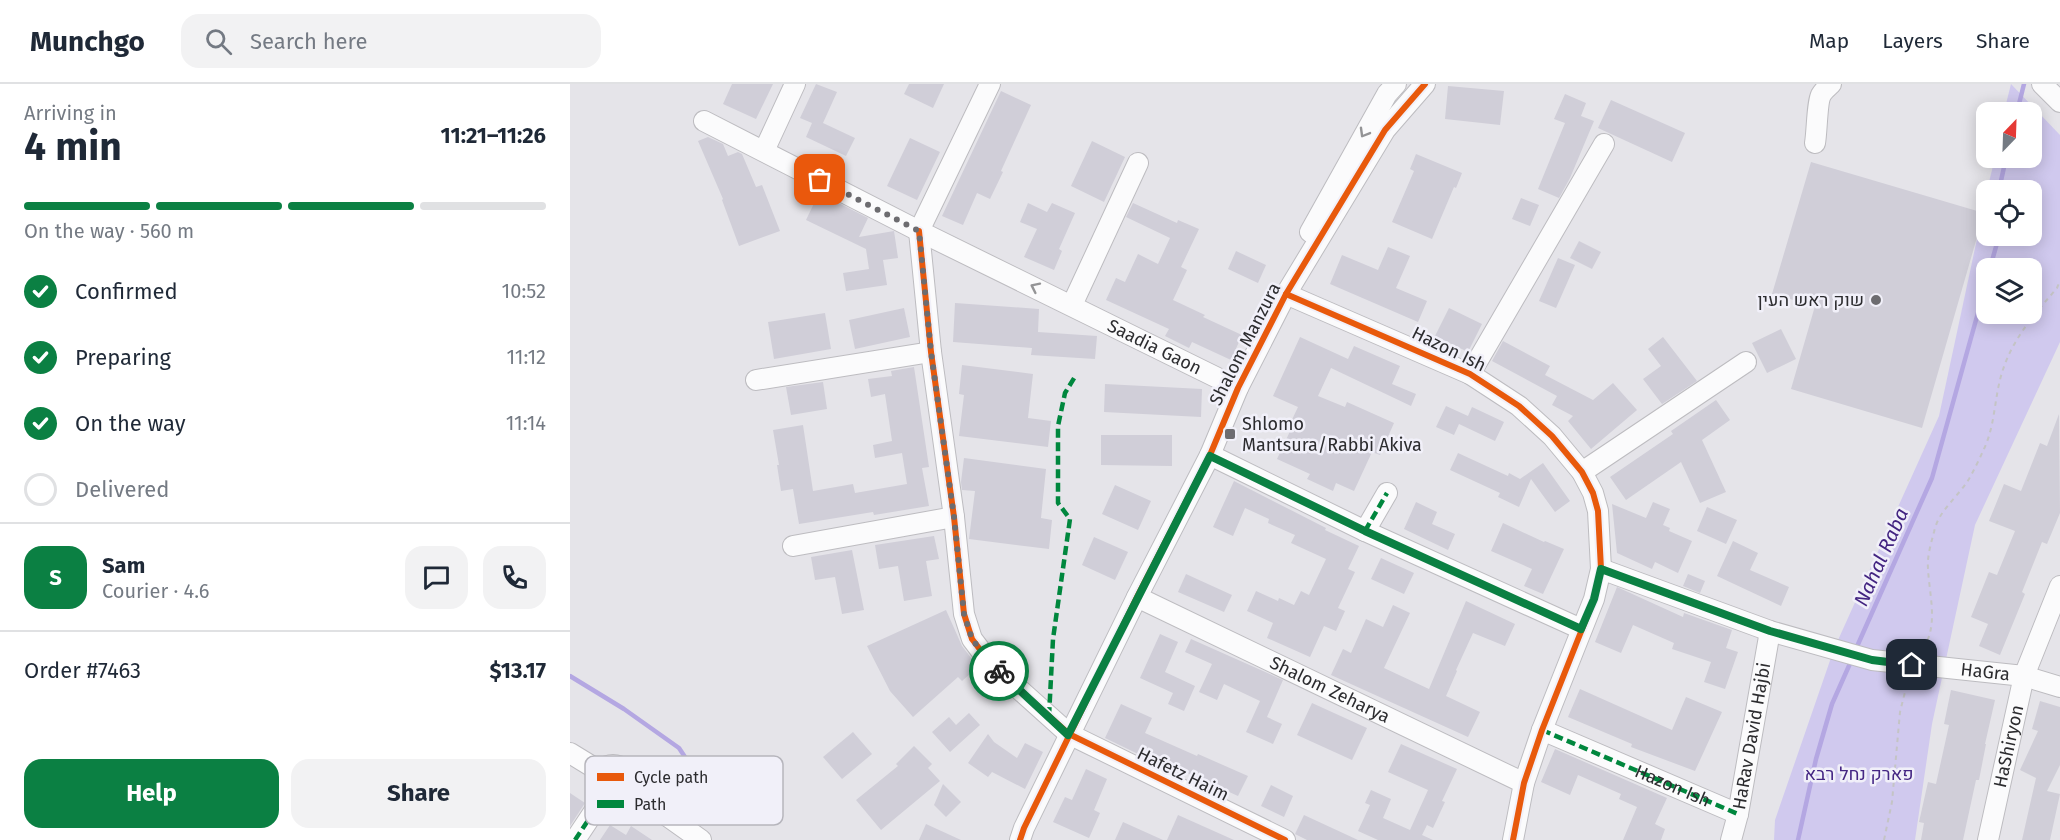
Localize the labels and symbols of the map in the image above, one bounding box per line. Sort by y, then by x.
north arrow [1976,102,2042,168]
one-way arrow [1360,127,1372,137]
pin [794,154,845,205]
street label: Shalom Manzura [1205,279,1285,409]
one-way arrow [1030,283,1041,295]
place label: שוק ראש העין [1757,289,1864,311]
marker: שוק ראש העין [1869,293,1883,307]
street label: Saadia Gaon [1104,315,1205,379]
street label: Hazon Ish [1408,322,1490,376]
place label: Shlomo Mantsura/Rabbi Akiva [1242,413,1422,456]
marker: Shlomo Mantsura/Rabbi Akiva [1223,427,1237,441]
water label: Nahal Raba [1849,504,1913,610]
pin [1886,639,1937,690]
courier [969,641,1029,701]
street label: Shalom Zeharya [1266,652,1393,728]
street label: HaGra [1960,658,2011,685]
street label: HaRav David Hajbi [1728,661,1775,811]
street label: HaShiryon [1989,703,2028,790]
street label: Hafetz Haim [1134,742,1232,806]
legend [585,756,783,825]
street label: Hazon Ish [1631,760,1714,812]
park label: פארק נחל רבא [1805,763,1913,785]
text: Cycle path [634,768,708,787]
text: Path [634,795,666,814]

